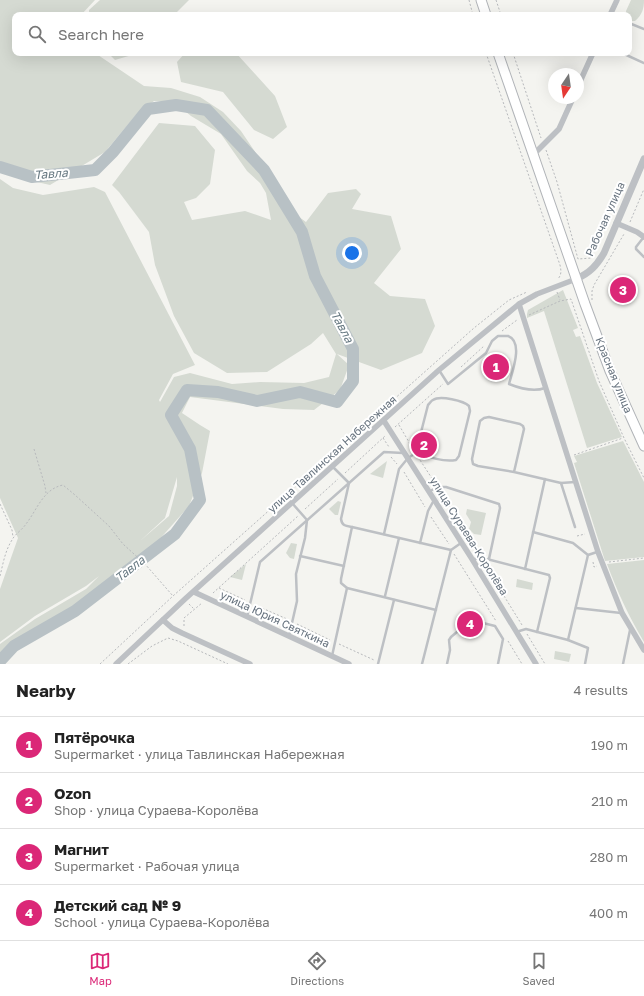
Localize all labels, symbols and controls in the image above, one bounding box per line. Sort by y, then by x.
search box [12,12,632,56]
icon: search [26,23,48,45]
text: Search here [58,25,144,43]
north arrow [548,68,584,104]
water label: Тавла [34,165,70,182]
street label: Рабочая улица [582,180,627,258]
your location [342,243,362,263]
pin: 3 [610,275,636,305]
water label: Тавла [328,308,358,346]
street label: Красная улица [593,335,636,415]
pin: 1 [483,352,509,382]
street label: улица Тавлинская Набережная [265,392,399,515]
pin: 2 [411,430,437,460]
street label: улица Сураева-Королёва [428,474,511,597]
water label: Тавла [112,552,149,585]
street label: улица Юрия Святкина [218,587,332,650]
pin: 4 [457,609,483,639]
text: Nearby [16,680,76,701]
text: 4 results [574,682,628,698]
text: Пятёрочка [54,728,135,746]
text: 1 [26,737,32,753]
text: 190 m [591,737,628,753]
text: Supermarket · улица Тавлинская Набережная [54,746,345,762]
text: Ozon [54,784,91,802]
text: 2 [25,793,33,809]
text: 210 m [591,793,628,809]
text: Shop · улица Сураева-Королёва [54,802,259,818]
text: Магнит [54,840,109,858]
text: 3 [25,849,33,865]
text: 280 m [590,849,628,865]
text: Supermarket · Рабочая улица [54,858,240,874]
text: Детский сад № 9 [54,896,181,914]
text: 4 [25,905,33,921]
text: 400 m [589,905,628,921]
text: School · улица Сураева-Королёва [54,914,270,930]
tab: Map [89,950,112,987]
tab: Directions [290,950,344,987]
tab: Saved [523,950,555,987]

